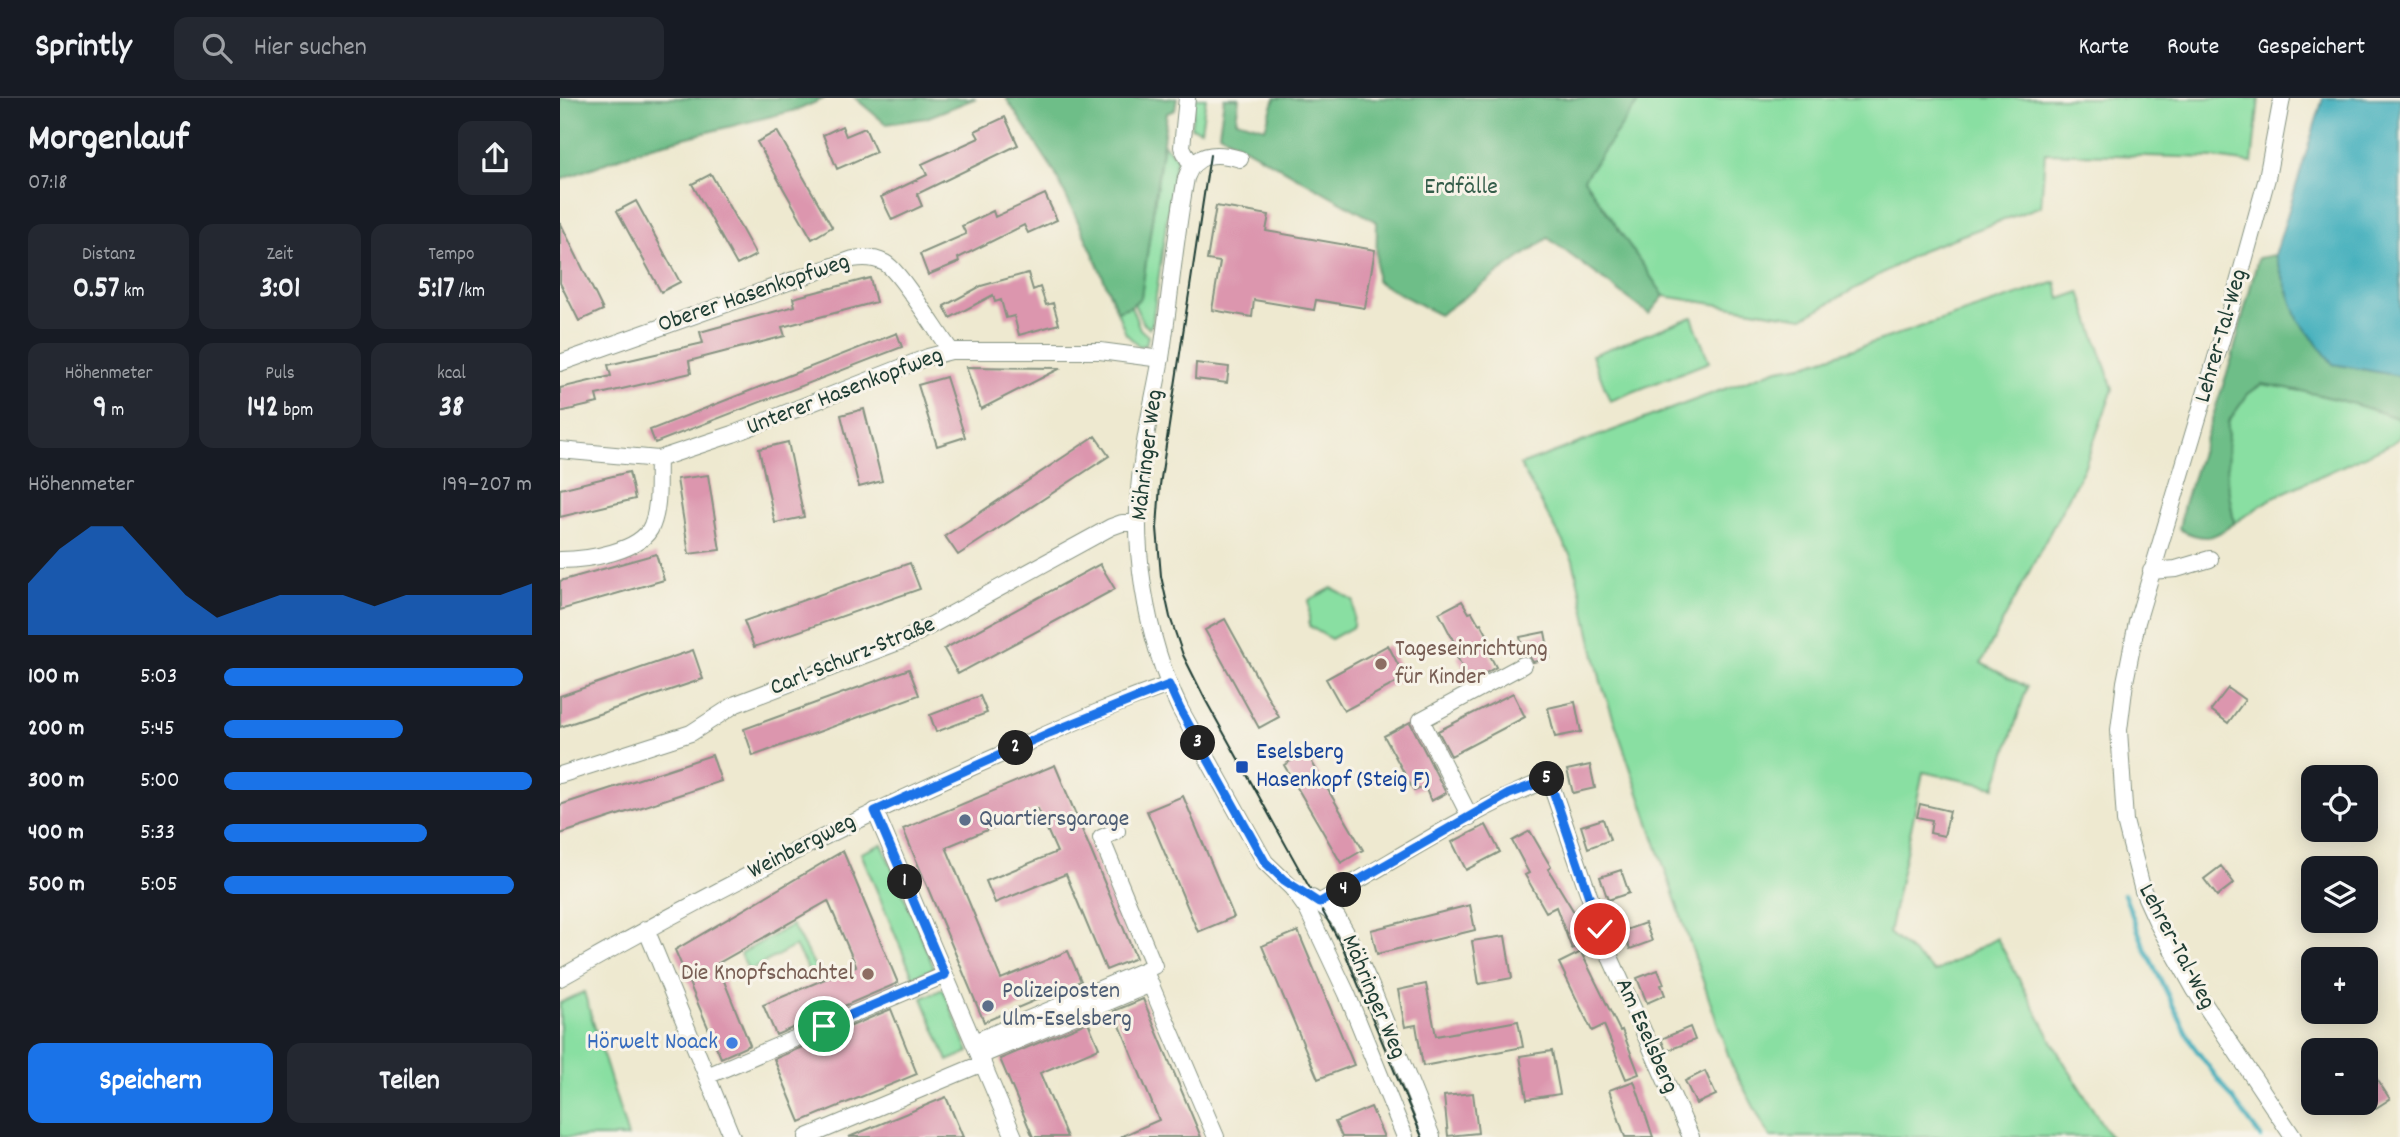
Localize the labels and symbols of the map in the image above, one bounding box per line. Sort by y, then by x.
park label: Erdfälle [1424,171,1498,205]
street label: Oberer Hasenkopfweg [654,245,854,343]
street label: Lehrer-Tal-Weg [2187,265,2257,407]
street label: Unterer Hasenkopfweg [742,339,948,445]
street label: Mähringer Weg [1123,388,1173,522]
street label: Carl-Schurz-Straße [765,608,941,706]
place label: Tageseinrichtung für Kinder [1395,633,1548,695]
marker: Tageseinrichtung für Kinder [1373,656,1389,672]
pin: 3 [1180,726,1216,760]
pin: 2 [998,730,1034,766]
place label: Eselsberg Hasenkopf (Steig F) [1256,736,1430,798]
marker: Eselsberg Hasenkopf (Steig F) [1234,759,1250,775]
pin: 5 [1530,762,1564,796]
place label: Quartiersgarage [979,803,1129,837]
street label: Weinbergweg [742,805,862,889]
marker: Quartiersgarage [957,812,973,828]
pin: 1 [888,864,922,900]
pin: 4 [1326,872,1362,908]
street label: Lehrer-Tal-Weg [2129,878,2223,1016]
pin [1570,899,1630,959]
street label: Mähringer Weg [1332,930,1414,1064]
place label: Die Knopfschachtel [681,957,854,991]
marker: Die Knopfschachtel [860,966,876,982]
street label: Am Eselsberg [1605,973,1687,1099]
place label: Polizeiposten Ulm-Eselsberg [1002,975,1132,1037]
pin [794,996,854,1056]
marker: Polizeiposten Ulm-Eselsberg [980,998,996,1014]
place label: Hörwelt Noack [587,1026,718,1060]
marker: Hörwelt Noack [724,1035,740,1051]

